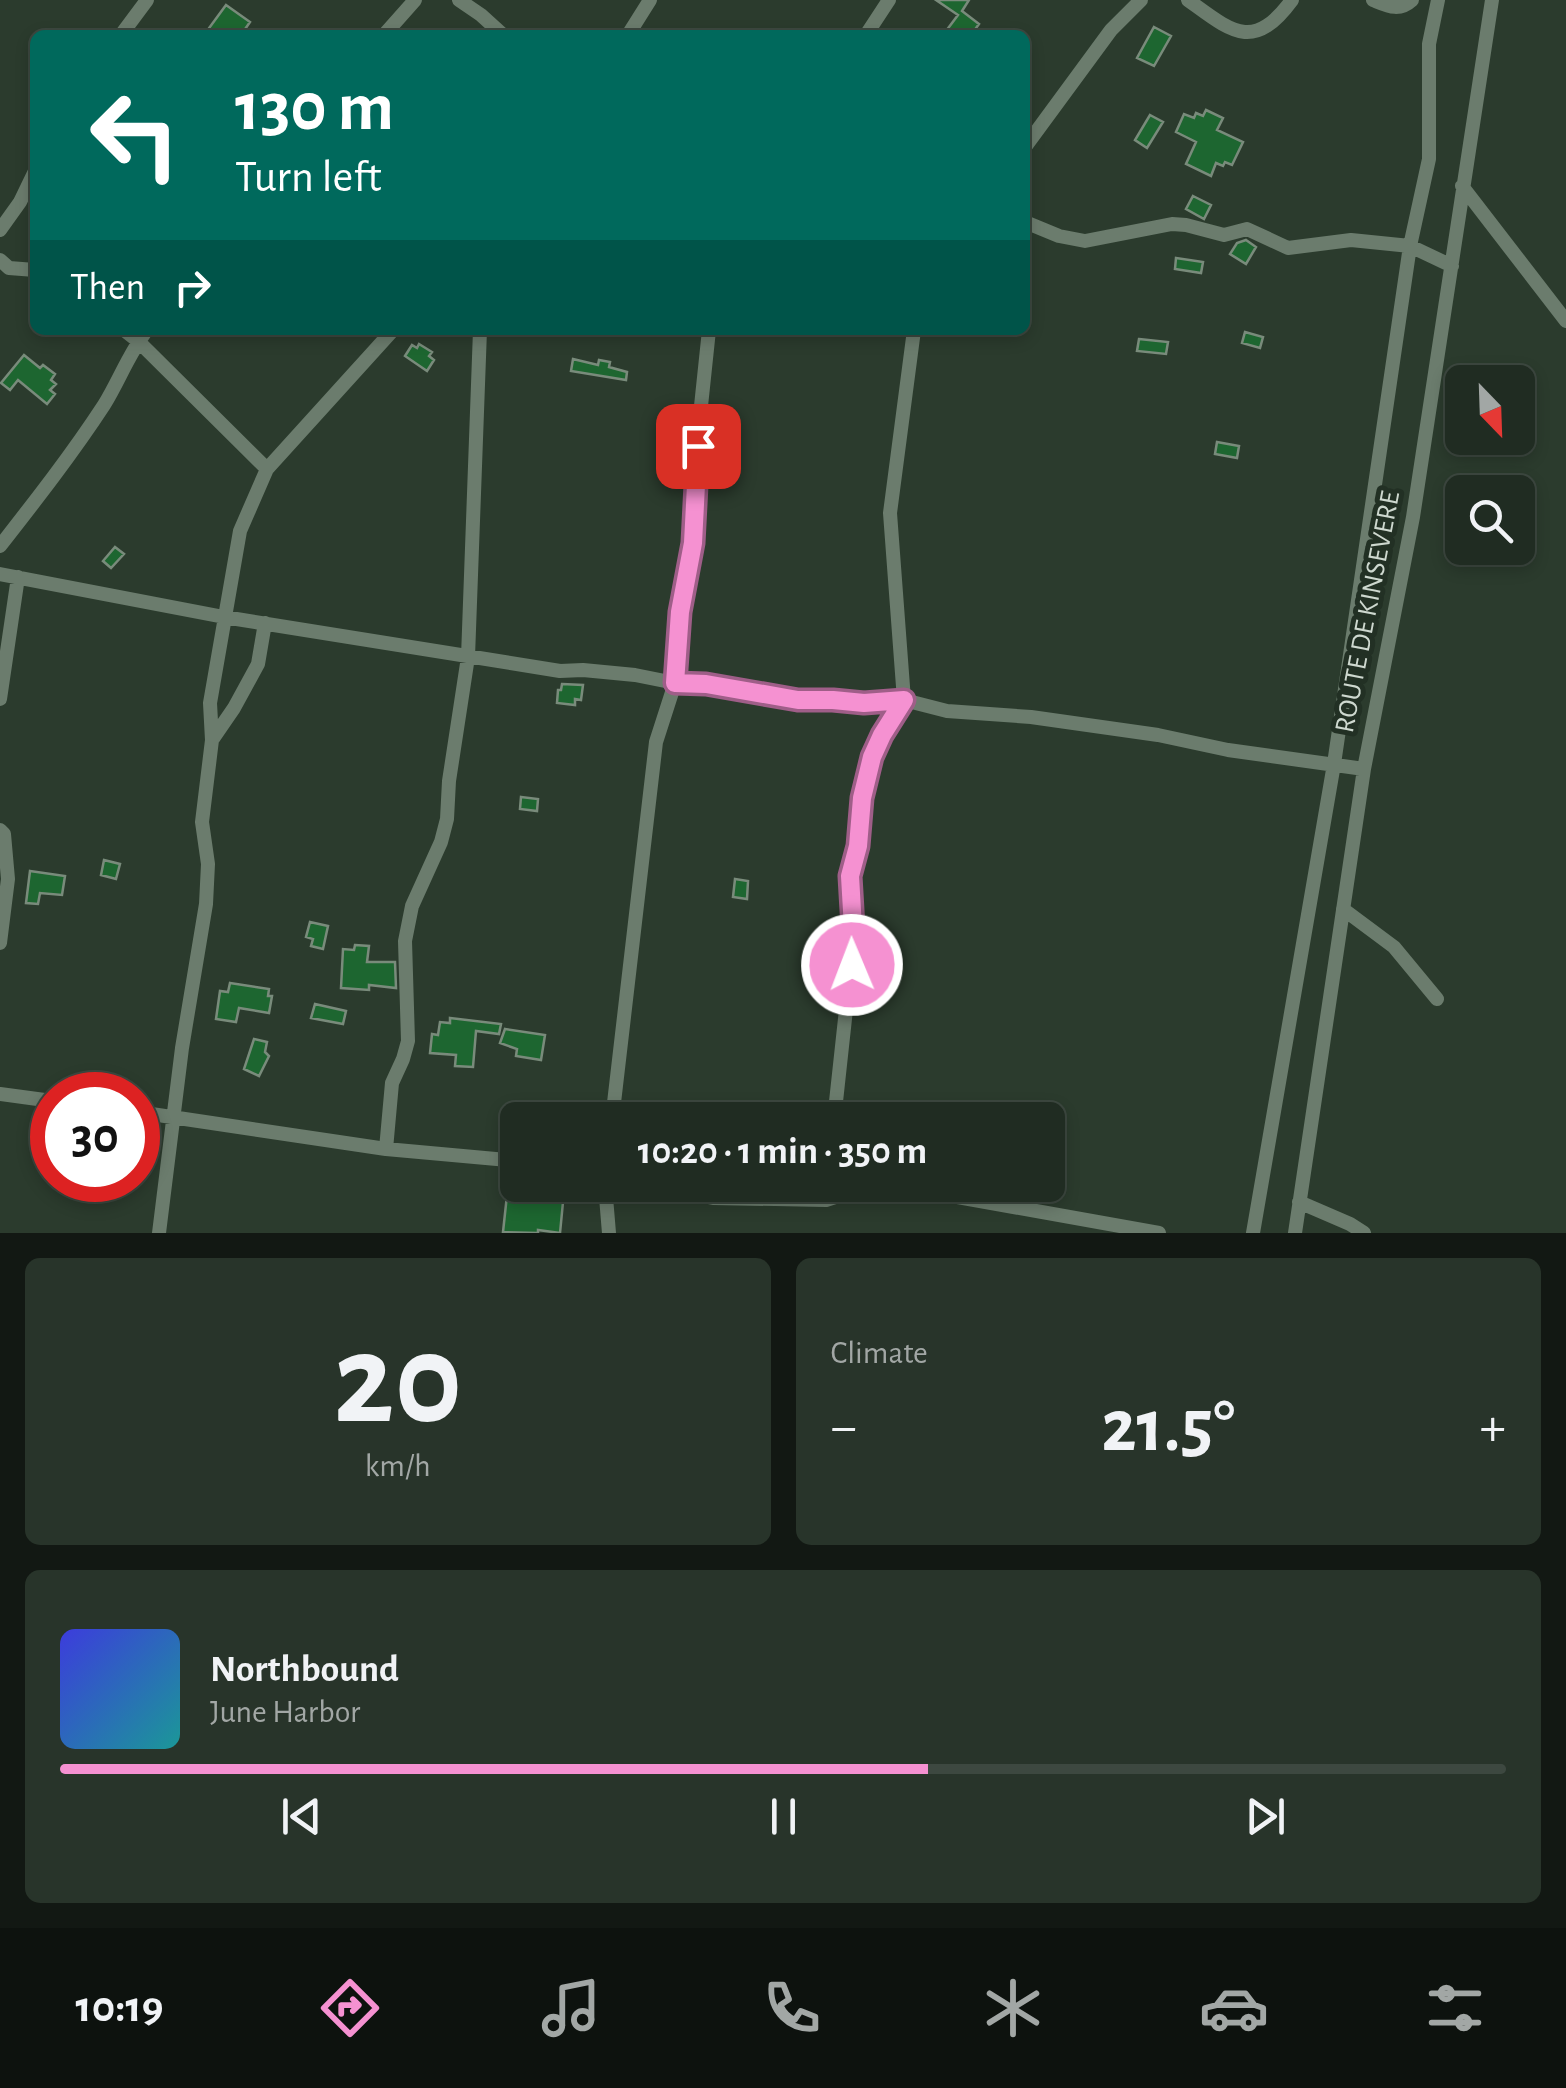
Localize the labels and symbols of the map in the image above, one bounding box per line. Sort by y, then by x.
north arrow [1445,365,1535,455]
pin [656,404,741,489]
street label: ROUTE DE KINSEVERE [1331,489,1405,735]
position arrow [800,913,904,1017]
speed limit sign: 30 [30,1072,160,1202]

